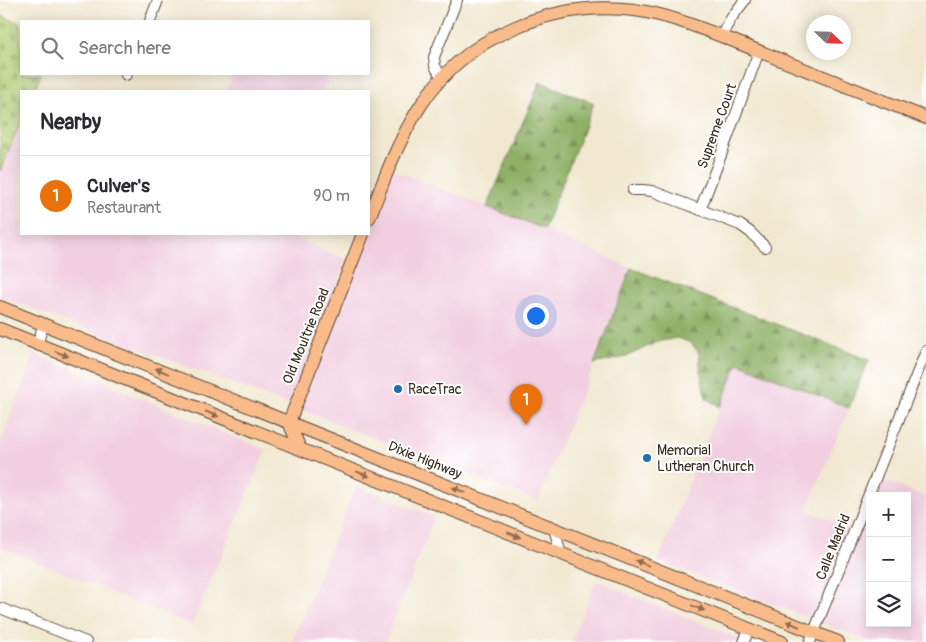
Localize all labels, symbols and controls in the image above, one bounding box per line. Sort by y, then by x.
north arrow [806,15,851,60]
search box [20,20,370,75]
icon: search [38,34,66,62]
text: Search here [78,36,171,60]
street label: Supreme Court [694,81,740,171]
text: Nearby [40,109,101,136]
text: Culver's [87,174,150,198]
text: 1 [53,186,59,206]
text: 90 m [313,186,350,206]
text: Restaurant [87,198,161,218]
street label: Old Moultrie Road [279,285,333,387]
your location [523,303,549,329]
one-way arrow [54,350,69,358]
one-way arrow [155,367,169,375]
place label: RaceTrac [408,381,462,398]
marker: RaceTrac [392,383,404,395]
pin: 1 [510,384,542,425]
one-way arrow [205,411,220,418]
street label: Dixie Highway [386,438,464,482]
place label: Memorial Lutheran Church [657,442,754,475]
marker: Memorial Lutheran Church [641,452,653,464]
one-way arrow [356,471,370,479]
one-way arrow [451,486,466,494]
map controls [866,492,911,627]
button: + [866,492,911,537]
street label: Calle Madrid [812,511,854,582]
one-way arrow [507,531,521,539]
button: − [866,537,911,582]
one-way arrow [635,559,649,567]
button: layers [866,582,911,627]
one-way arrow [691,605,705,613]
one-way arrow [785,620,800,628]

